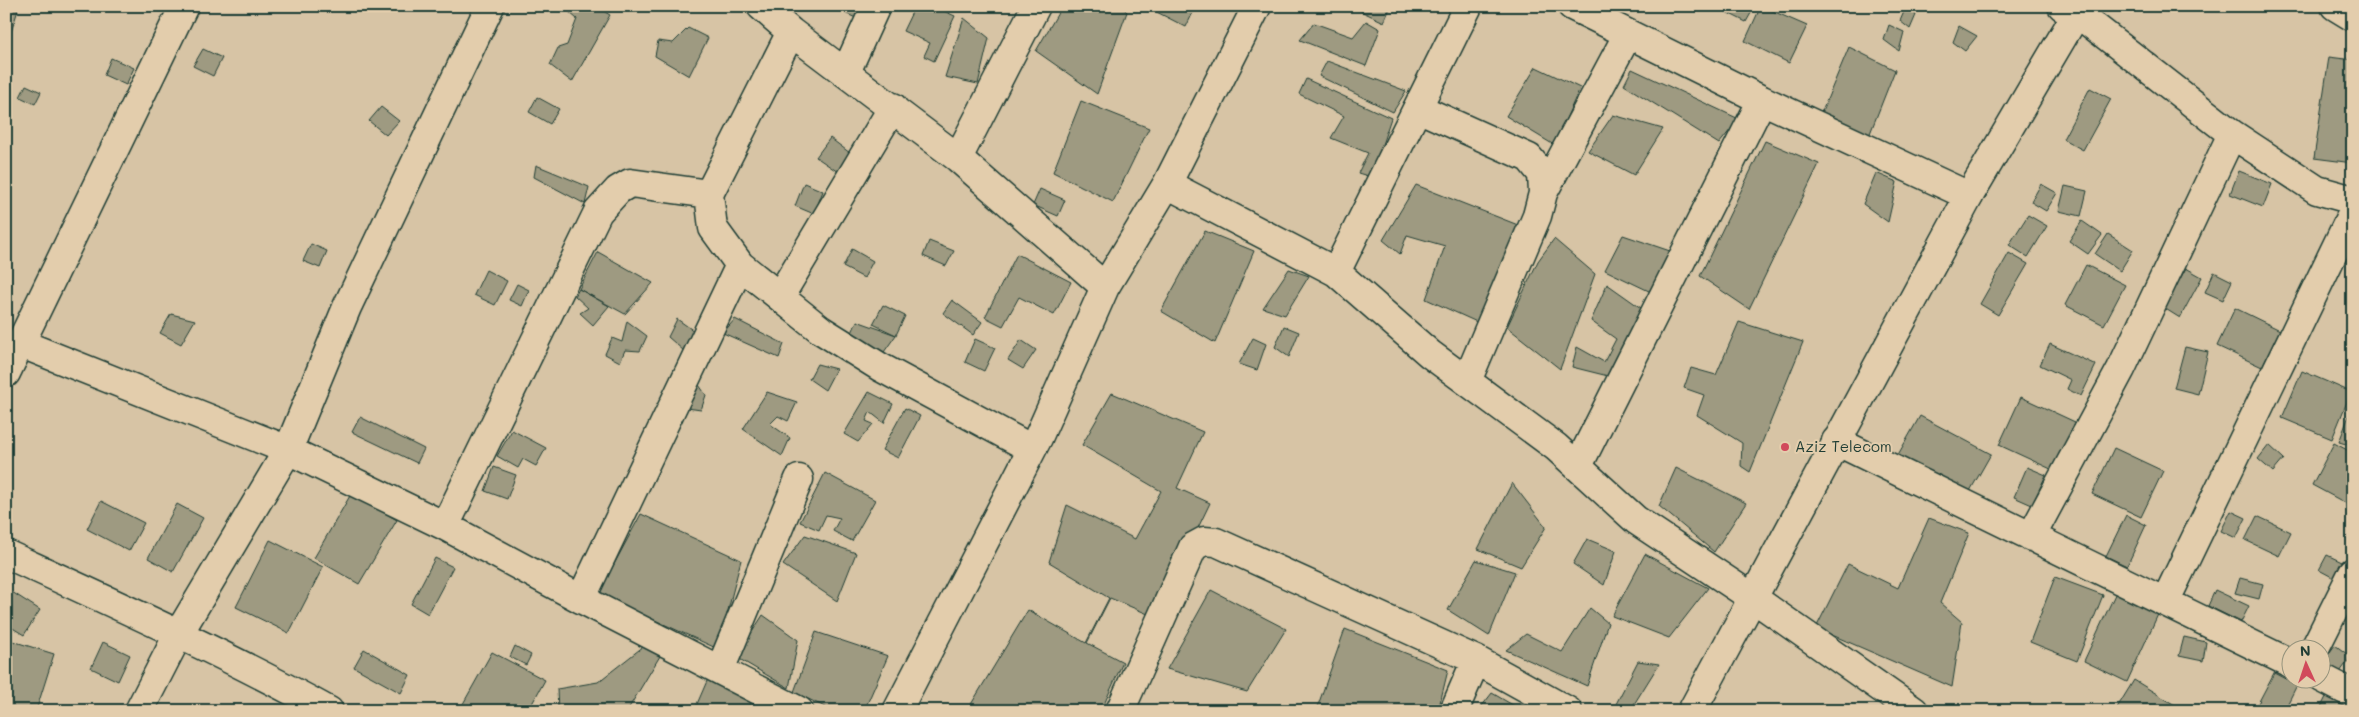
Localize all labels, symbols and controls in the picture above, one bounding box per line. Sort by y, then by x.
place label: Aziz Telecom [1795,436,1892,456]
marker: Aziz Telecom [1779,441,1791,453]
north arrow [2282,640,2332,690]
text: N [2299,641,2311,660]

